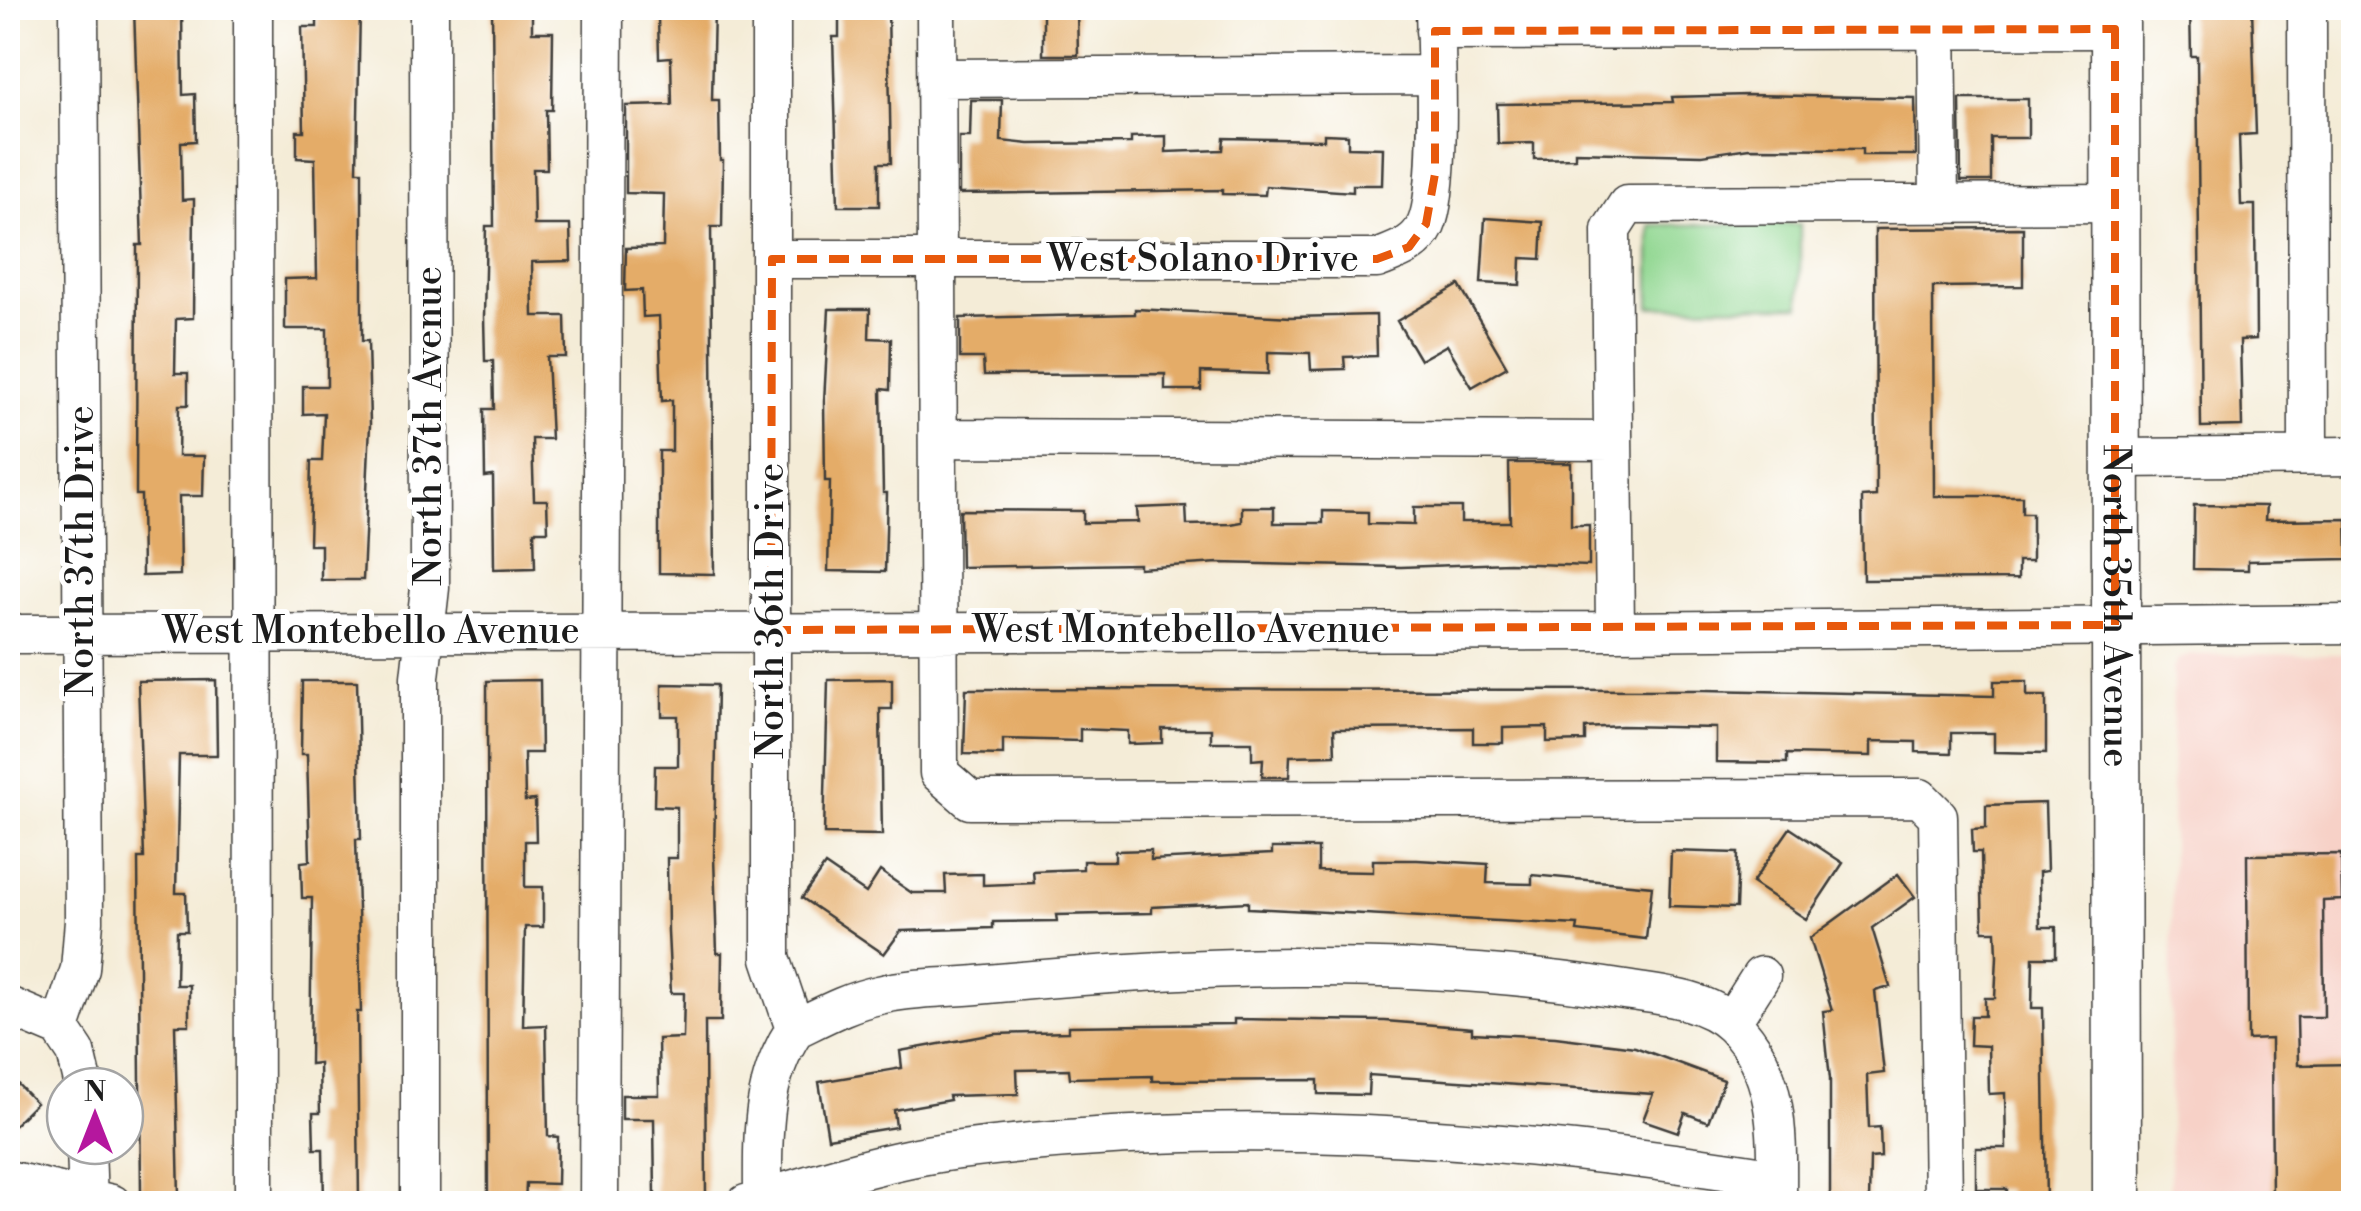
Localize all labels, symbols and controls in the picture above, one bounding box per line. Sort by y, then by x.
street label: West Solano Drive [1046,236,1359,283]
street label: North 37th Avenue [406,266,453,586]
street label: North 37th Drive [58,405,105,697]
street label: North 35th Avenue [2092,445,2140,767]
street label: North 36th Drive [748,463,795,759]
street label: West Montebello Avenue [971,607,1390,654]
street label: West Montebello Avenue [161,608,580,655]
north arrow [45,1066,145,1166]
text: N [84,1075,106,1110]

